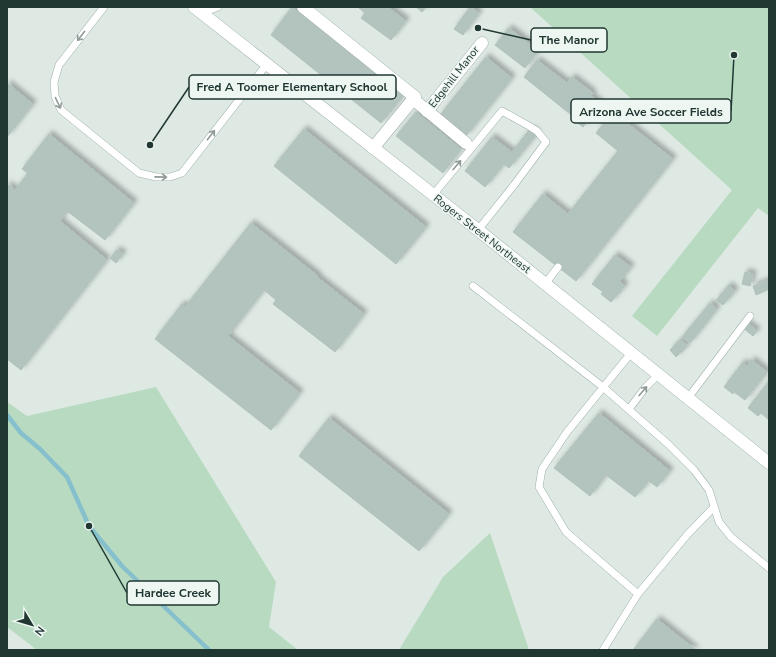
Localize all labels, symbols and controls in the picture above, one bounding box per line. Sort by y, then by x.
callout: The Manor [531,28,607,52]
one-way arrow [77,31,86,42]
text: The Manor [539,32,599,48]
street label: Edgehill Manor [425,43,483,111]
callout: Fred A Toomer Elementary School [189,75,396,99]
text: Fred A Toomer Elementary School [197,79,388,95]
one-way arrow [55,97,62,109]
callout: Arizona Ave Soccer Fields [571,99,731,123]
text: Arizona Ave Soccer Fields [579,104,723,120]
one-way arrow [207,129,216,140]
one-way arrow [453,159,461,170]
one-way arrow [154,173,167,181]
street label: Rogers Street Northeast [430,191,534,277]
one-way arrow [638,386,647,397]
callout: Hardee Creek [127,581,219,605]
text: Hardee Creek [135,585,212,601]
north arrow [12,605,52,645]
text: N [31,623,48,639]

